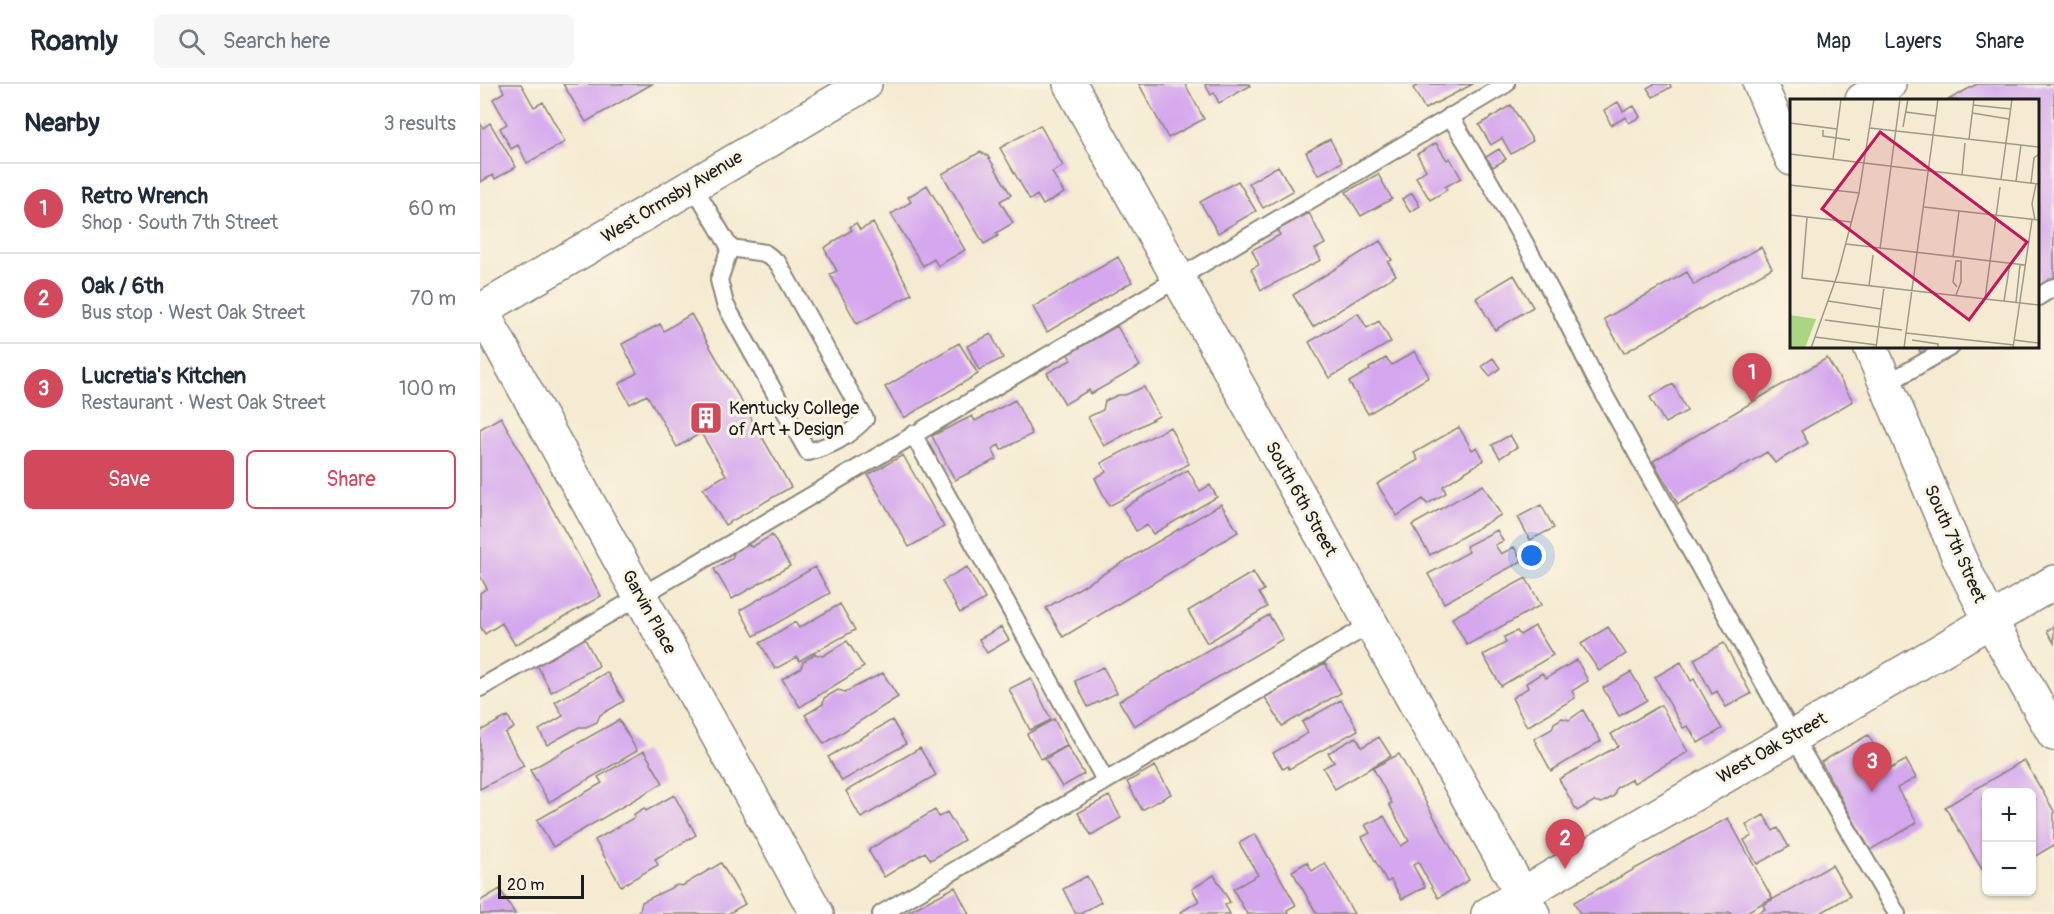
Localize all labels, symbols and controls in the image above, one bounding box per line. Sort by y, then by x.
search box [154,14,574,68]
text: Roamly [30,24,118,59]
icon: search [175,25,208,58]
text: Search here [223,27,330,55]
text: Map [1816,28,1851,55]
text: Layers [1884,28,1942,55]
text: Share [1975,28,2024,55]
inset map [1790,99,2039,348]
text: Nearby [24,107,100,139]
text: 3 results [384,111,456,136]
street label: West Ormsby Avenue [597,146,747,248]
text: Retro Wrench [81,182,208,210]
text: 1 [40,196,47,221]
text: 60 m [409,196,456,221]
text: Shop · South 7th Street [81,210,278,235]
text: Oak / 6th [81,272,164,300]
text: 2 [38,286,49,311]
text: 70 m [410,286,456,311]
text: Bus stop · West Oak Street [81,300,305,325]
pin: 1 [1732,354,1772,403]
text: Lucretia's Kitchen [81,362,246,390]
text: 3 [38,376,49,401]
text: 100 m [399,376,456,401]
text: Restaurant · West Oak Street [81,390,326,415]
place label: Kentucky College of Art + Design [729,397,859,441]
building icon: Kentucky College of Art + Design [688,400,724,436]
street label: South 6th Street [1260,438,1342,561]
button: Save [24,450,234,509]
button: Share [246,450,456,509]
street label: South 7th Street [1919,481,1992,607]
your location [1517,541,1546,570]
street label: Garvin Place [617,566,682,658]
street label: West Oak Street [1713,707,1832,789]
pin: 3 [1852,742,1892,792]
map controls [1982,788,2036,896]
button: + [1982,788,2036,842]
pin: 2 [1546,820,1584,869]
button: − [1982,842,2036,896]
scale bar [498,872,584,900]
text: 20 m [507,875,545,895]

